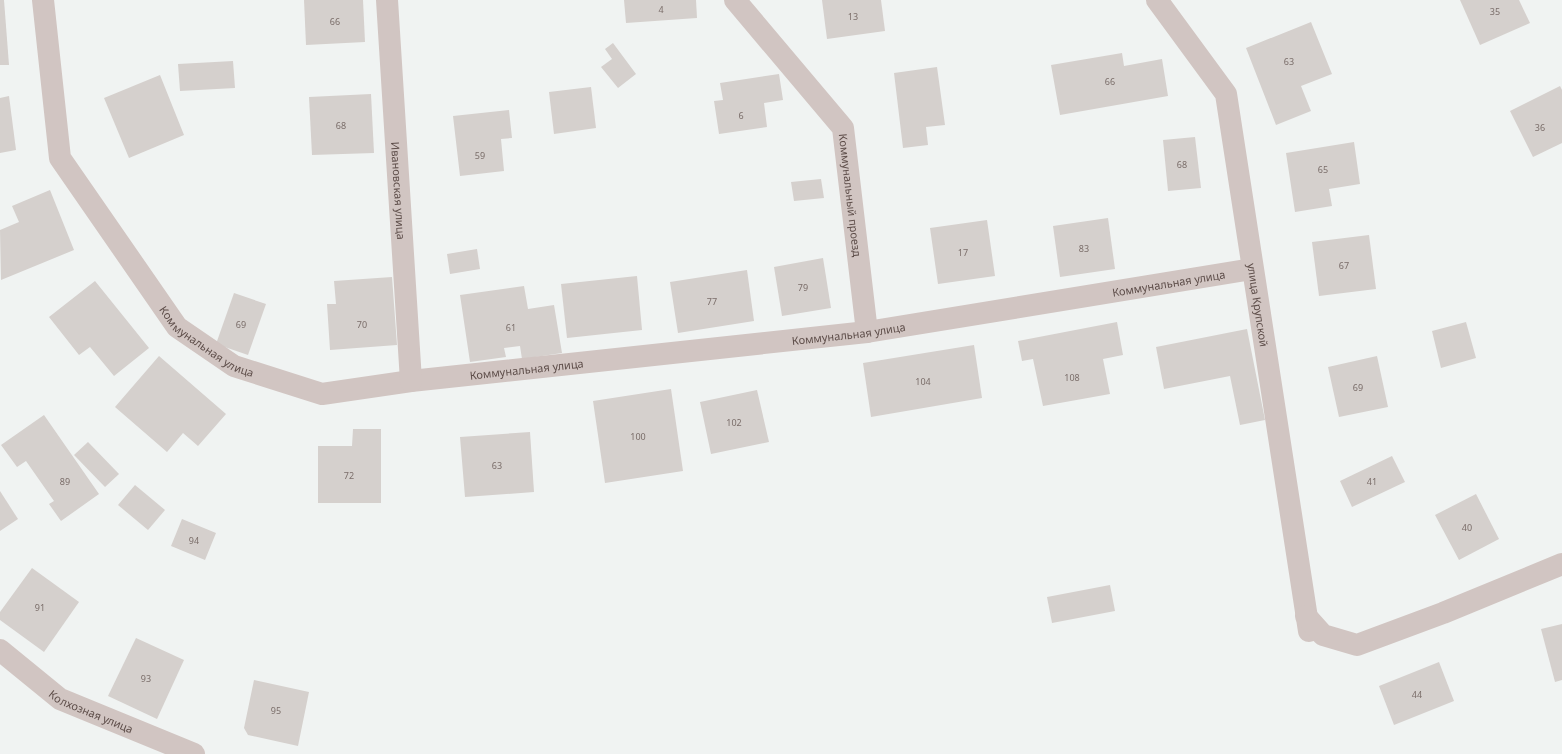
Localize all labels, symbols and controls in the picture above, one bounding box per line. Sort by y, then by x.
house number: 4 [658,3,664,16]
house number: 35 [1490,5,1500,18]
house number: 13 [848,10,858,23]
house number: 66 [330,15,340,28]
house number: 63 [1284,55,1294,68]
house number: 66 [1105,75,1115,88]
house number: 6 [738,109,744,122]
house number: 68 [336,119,346,132]
house number: 36 [1535,121,1545,134]
street label: Коммунальный проезд [836,133,866,258]
street label: Ивановская улица [388,141,410,240]
house number: 59 [475,149,485,162]
house number: 68 [1177,158,1187,171]
house number: 65 [1318,163,1328,176]
house number: 83 [1079,242,1089,255]
house number: 17 [958,246,968,259]
house number: 67 [1339,259,1349,272]
street label: улица Крупской [1245,262,1272,348]
street label: Коммунальная улица [1111,266,1226,299]
house number: 79 [798,281,808,294]
house number: 77 [707,295,717,308]
street label: Коммунальная улица [157,302,256,379]
house number: 69 [236,318,246,331]
house number: 70 [357,318,367,331]
street label: Коммунальная улица [791,318,906,348]
house number: 61 [506,321,516,334]
street label: Коммунальная улица [469,355,584,382]
house number: 108 [1064,371,1080,384]
house number: 104 [915,375,931,388]
house number: 69 [1353,381,1363,394]
house number: 102 [726,416,742,429]
house number: 100 [630,430,646,443]
house number: 63 [492,459,502,472]
house number: 72 [344,469,354,482]
house number: 89 [60,475,70,488]
house number: 41 [1367,475,1377,488]
house number: 40 [1462,521,1472,534]
house number: 94 [189,534,199,547]
house number: 91 [35,601,45,614]
house number: 93 [141,672,151,685]
street label: Колхозная улица [46,686,136,736]
house number: 44 [1412,688,1422,701]
house number: 95 [271,704,281,717]

